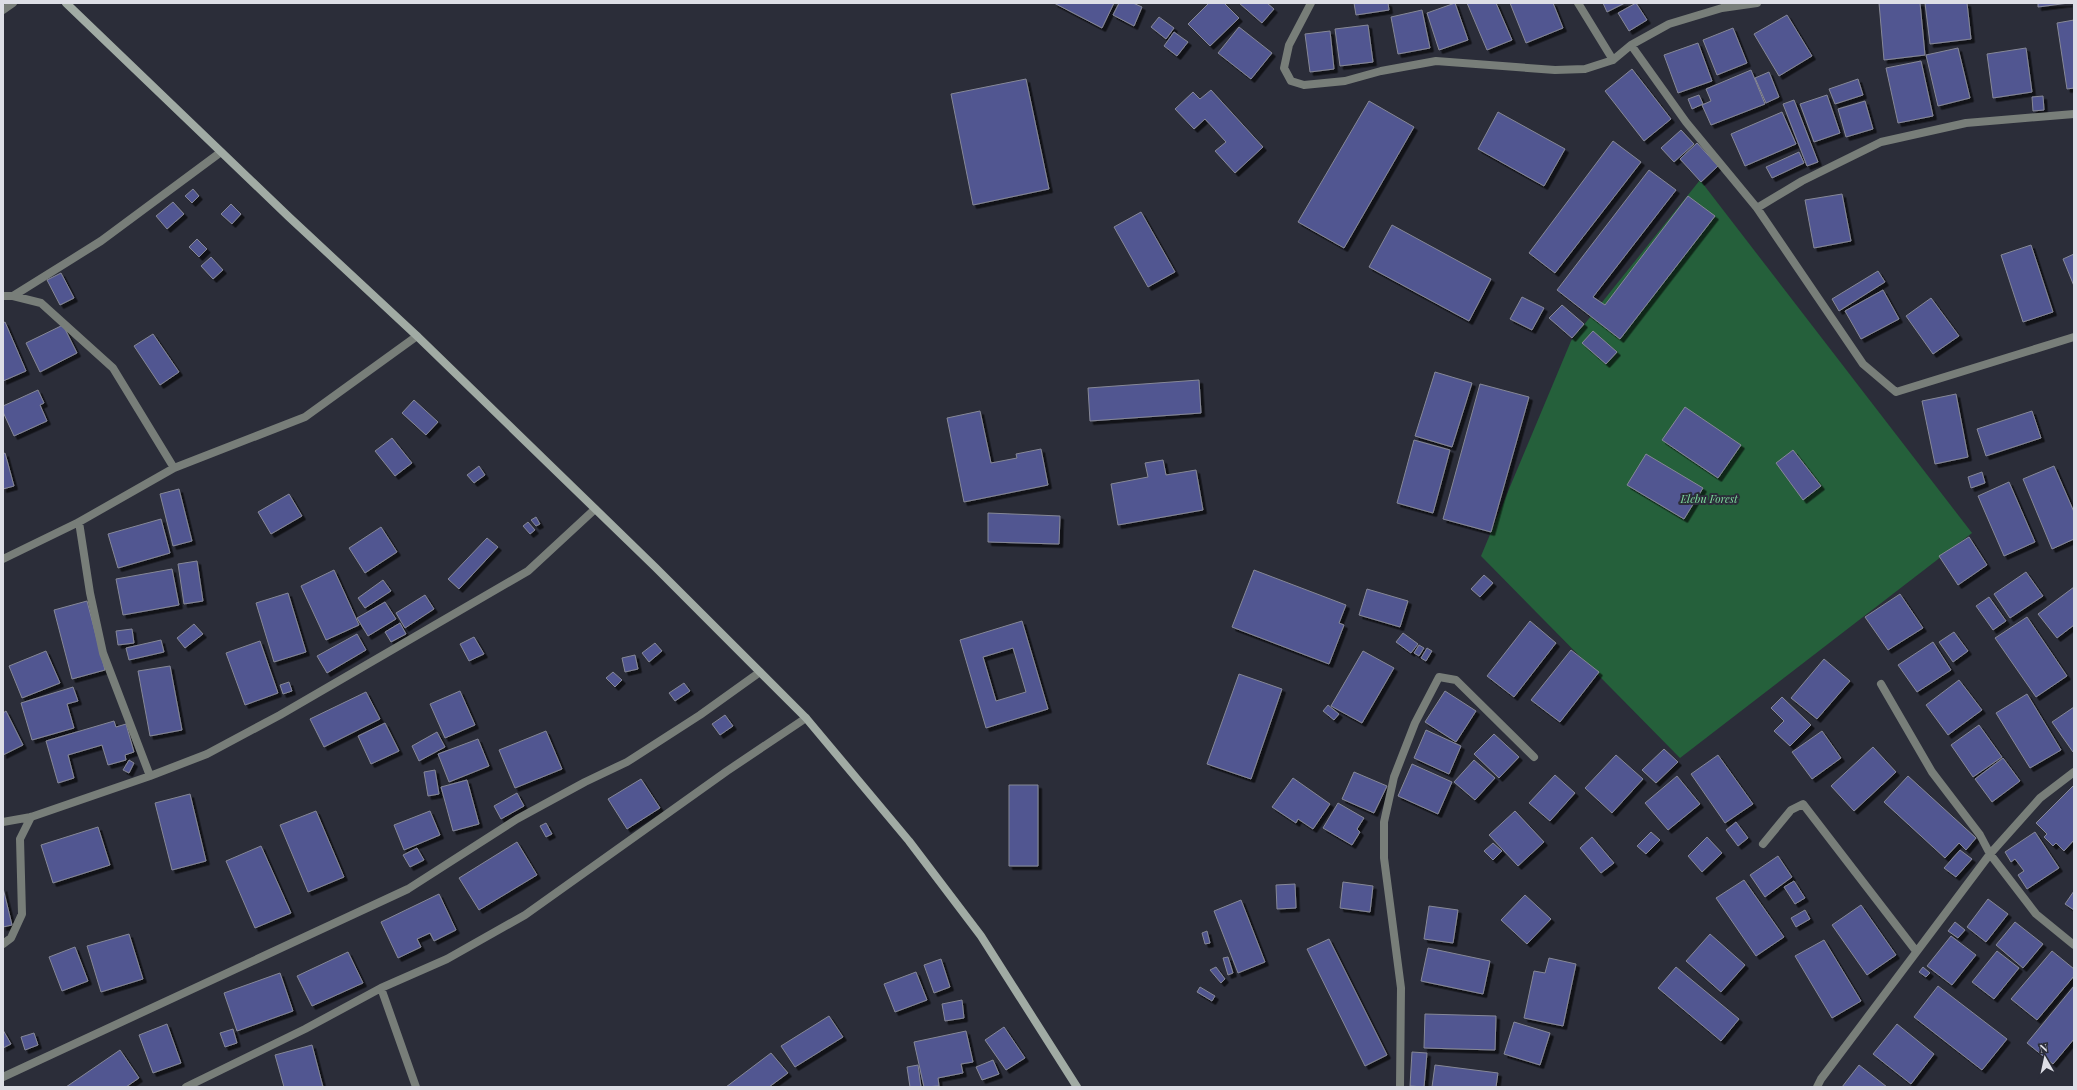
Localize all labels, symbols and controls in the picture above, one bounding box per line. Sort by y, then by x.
park label: Elebu Forest [1679,491,1739,506]
north arrow [2025,1038,2065,1078]
text: N [2038,1040,2049,1056]

